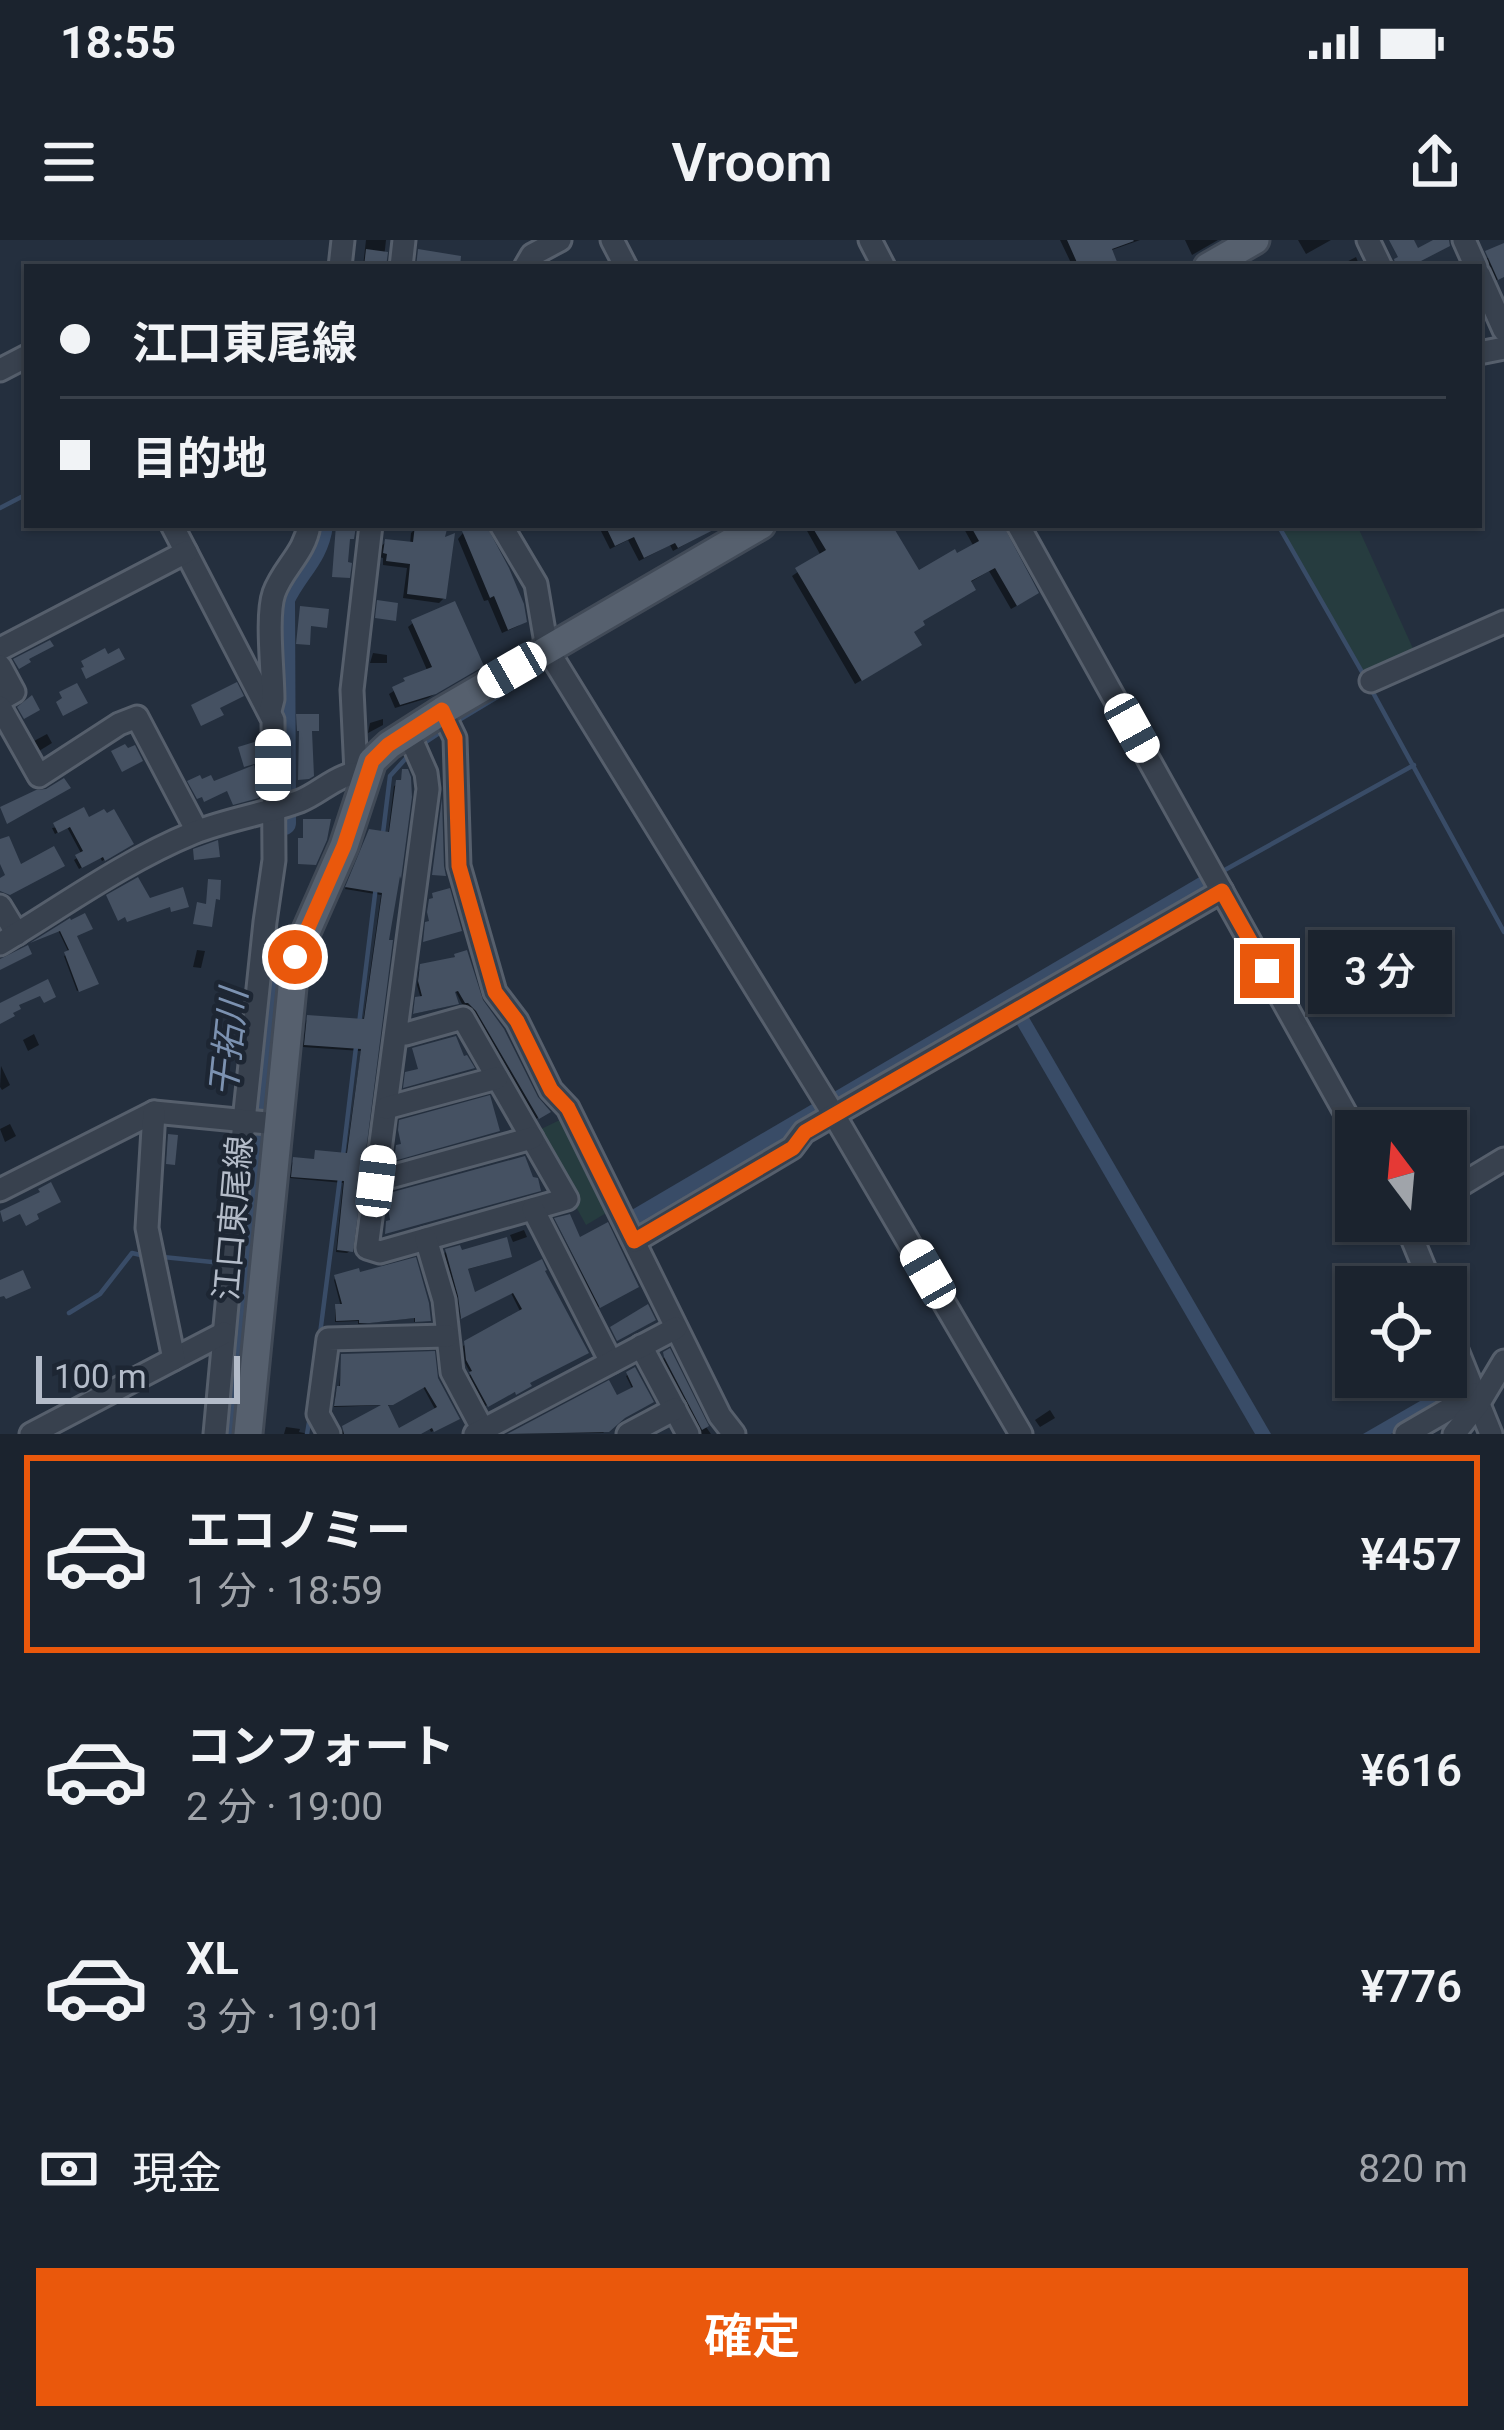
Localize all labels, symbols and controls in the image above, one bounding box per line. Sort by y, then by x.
text: 18:55 [60,16,176,69]
icon: menu [36,129,102,195]
icon: share [1402,129,1468,195]
text: Vroom [672,131,833,194]
text: 江口東尾線 [132,317,357,370]
text: 目的地 [132,432,267,485]
car [472,636,552,704]
car [1099,688,1165,768]
car [255,729,291,801]
callout: 3 分 [1309,929,1453,1013]
route start [268,930,322,984]
route end [1240,944,1294,998]
text: 3 分 [1345,949,1415,995]
water label: 干拓川 [202,983,256,1099]
north arrow [1335,1110,1467,1242]
map controls [1335,1110,1467,1398]
street label: 江口東尾線 [206,1134,260,1302]
car [354,1143,398,1219]
car [894,1234,962,1314]
button: locate [1335,1266,1467,1398]
scale bar [36,1350,240,1403]
text: 100 m [54,1357,147,1396]
icon: car [42,1500,150,1608]
text: エコノミー [186,1504,411,1557]
text: ¥457 [1361,1528,1462,1581]
text: 1 分 · 18:59 [186,1568,383,1614]
icon: car [42,1716,150,1824]
text: コンフォート [186,1720,455,1773]
text: ¥616 [1361,1744,1462,1797]
text: 2 分 · 19:00 [186,1784,383,1830]
icon: car [42,1932,150,2040]
text: XL [186,1932,239,1985]
text: ¥776 [1361,1960,1462,2013]
text: 3 分 · 19:01 [186,1994,383,2040]
icon: cash [36,2136,102,2202]
text: 820 m [1358,2146,1468,2192]
text: 現金 [132,2147,222,2200]
button: 確定 [36,2268,1468,2406]

